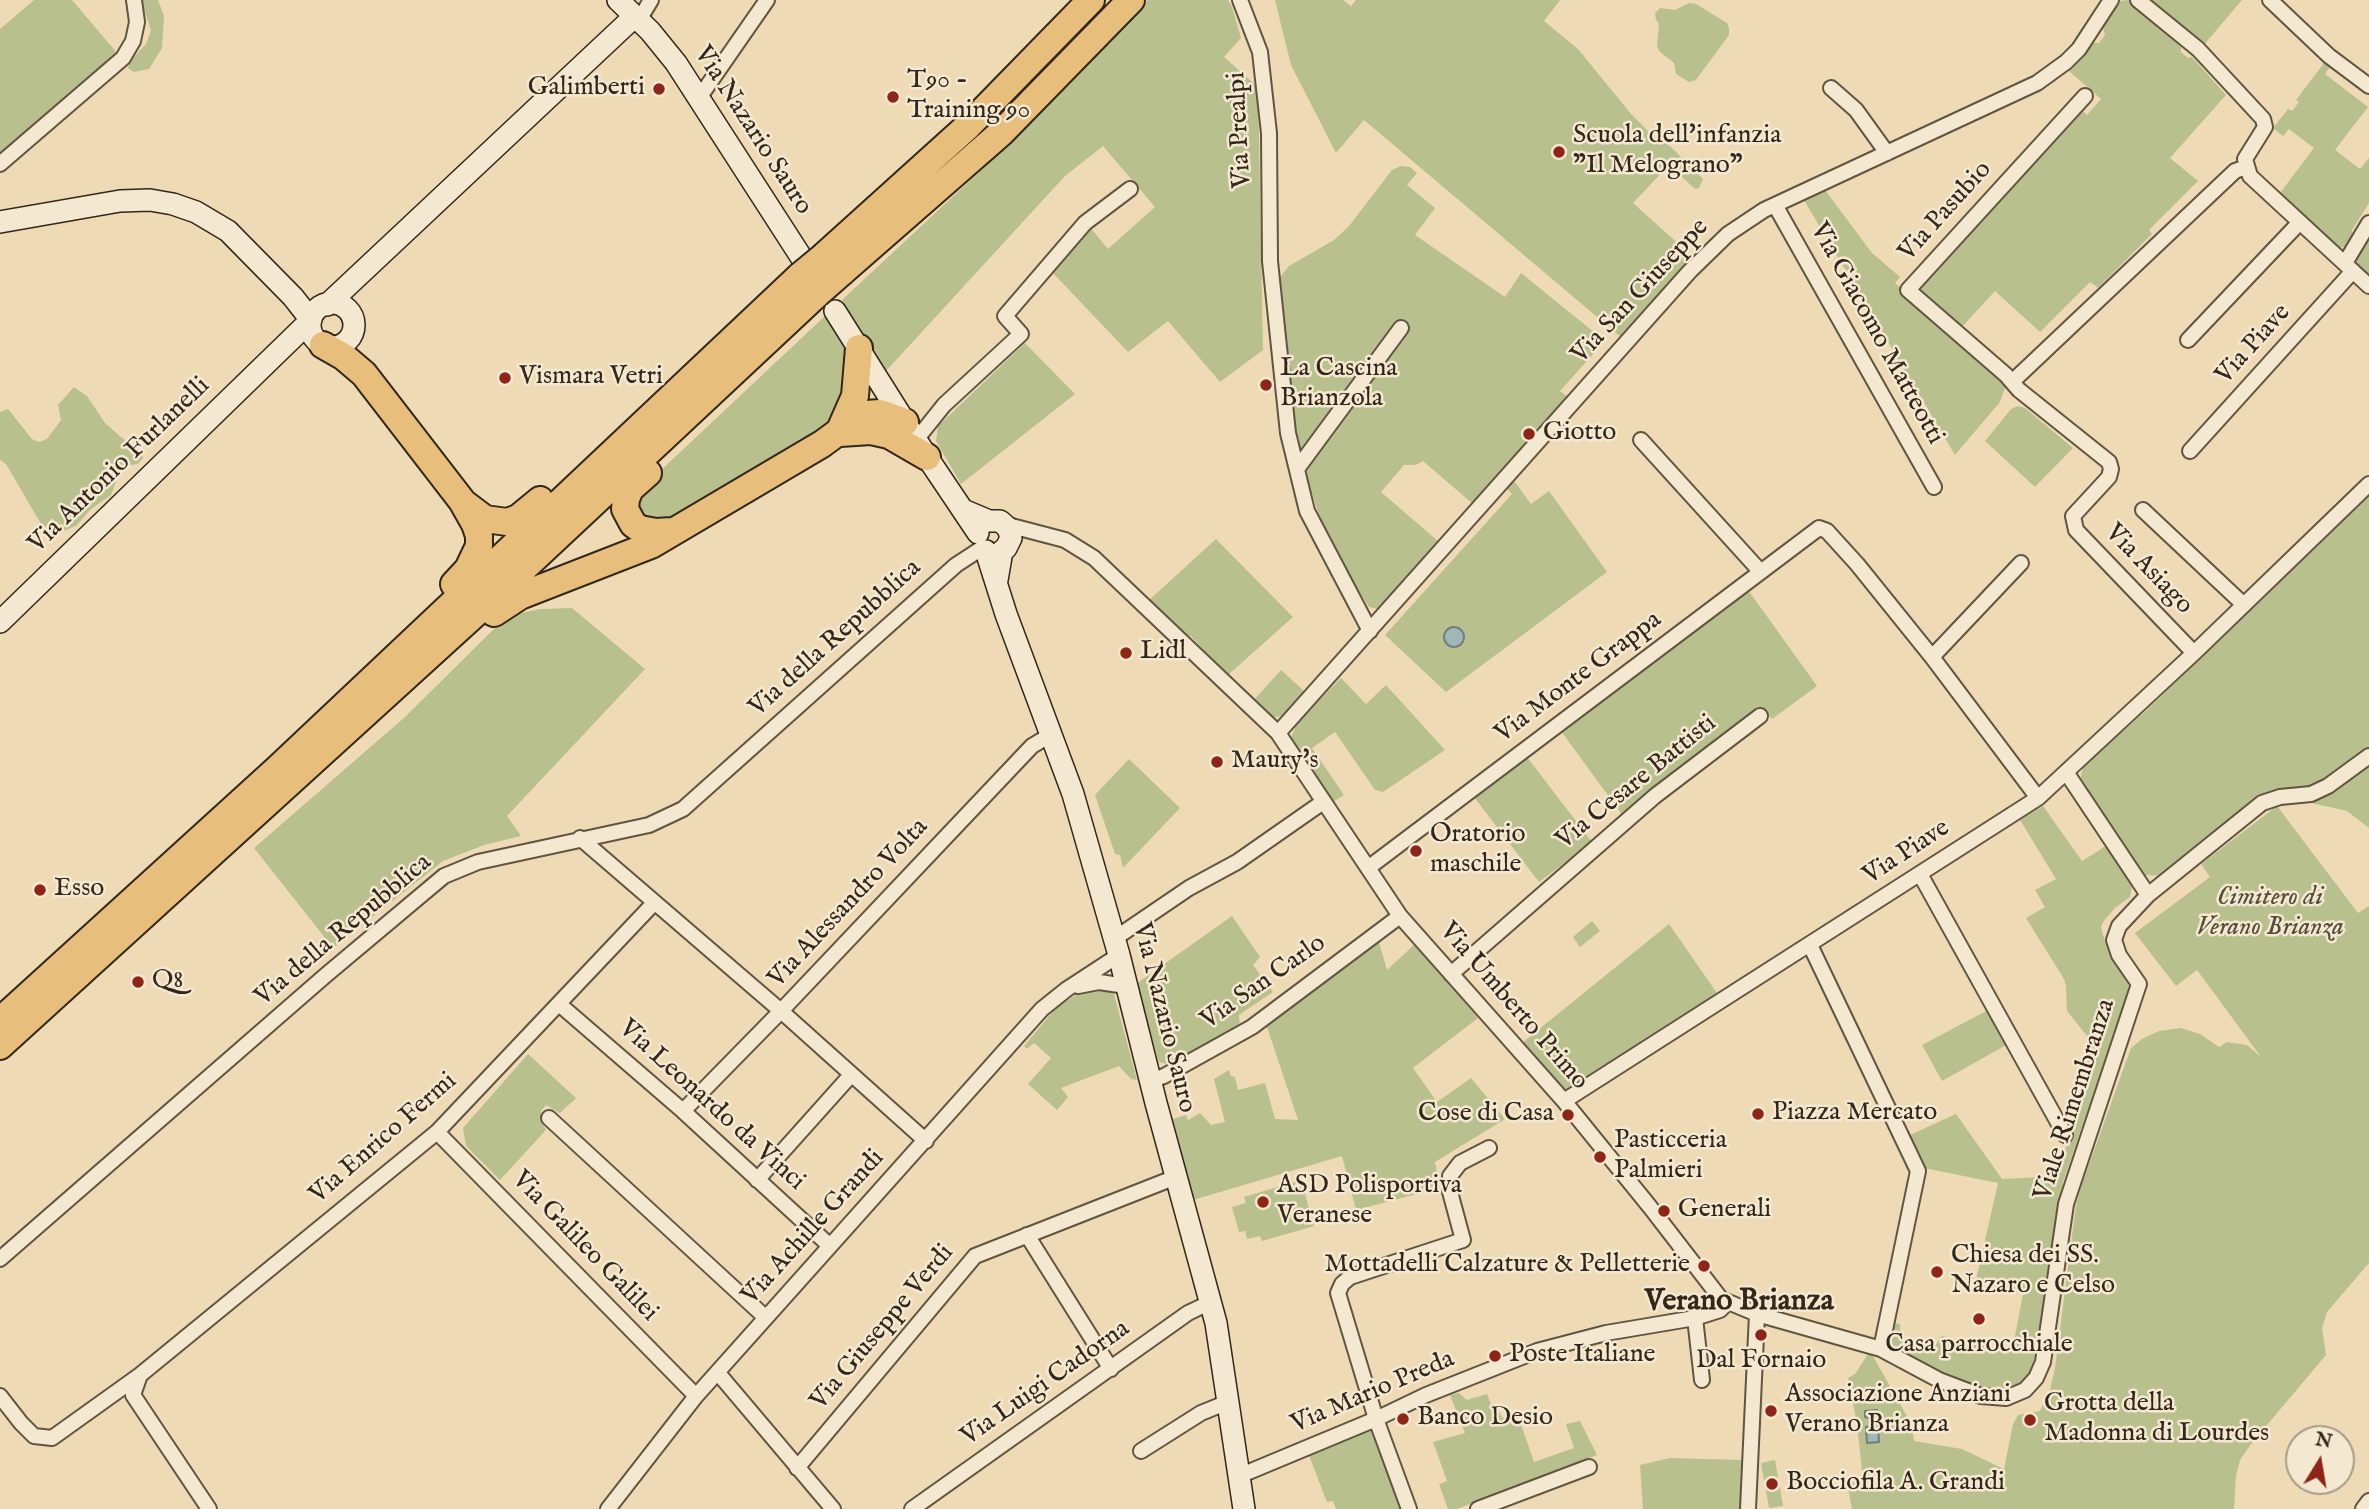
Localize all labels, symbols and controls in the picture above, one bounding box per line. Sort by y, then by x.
street label: Via Nazario Sauro [686,41,818,221]
place label: T90 - Training 90 [907,66,1030,128]
street label: Via Prealpi [1222,71,1260,189]
place label: Galimberti [528,73,645,105]
marker: Galimberti [651,81,667,97]
marker: T90 - Training 90 [885,89,901,105]
place label: Scuola dell'infanzia "Il Melograno" [1573,121,1782,182]
marker: Scuola dell'infanzia "Il Melograno" [1551,144,1567,160]
street label: Via Pasubio [1893,155,1999,269]
street label: Via San Giuseppe [1566,213,1716,371]
street label: Via Giacomo Matteotti [1802,218,1950,450]
street label: Via Piave [2210,298,2298,392]
place label: La Cascina Brianzola [1280,354,1398,416]
place label: Vismara Vetri [519,362,663,394]
marker: Vismara Vetri [497,370,513,386]
street label: Via Antonio Furlanelli [23,371,217,561]
marker: La Cascina Brianzola [1258,377,1274,393]
place label: Giotto [1543,418,1616,450]
marker: Giotto [1521,426,1537,442]
street label: Via Asiago [2097,518,2199,622]
street label: Via della Repubblica [743,554,929,724]
street label: Via Monte Grappa [1490,605,1668,751]
place label: Lidl [1140,637,1186,669]
marker: Lidl [1118,645,1134,661]
street label: Via Cesare Battisti [1551,709,1723,857]
place label: Maury's [1231,746,1319,778]
marker: Maury's [1209,754,1225,770]
street label: Via Alessandro Volta [762,813,936,995]
street label: Via Piave [1858,813,1956,893]
place label: Oratorio maschile [1430,820,1525,882]
marker: Oratorio maschile [1408,843,1424,859]
street label: Via della Repubblica [249,848,439,1014]
place label: Esso [54,874,104,906]
marker: Esso [32,882,48,898]
park label: Cimitero di Verano Brianza [2196,883,2344,944]
street label: Via Umberto Primo [1432,917,1594,1097]
street label: Via Nazario Sauro [1124,920,1202,1116]
street label: Via San Carlo [1196,929,1332,1037]
place label: Q8 [152,966,183,998]
marker: Q8 [130,974,146,990]
street label: Viale Rimembranza [2029,995,2123,1205]
street label: Via Leonardo da Vinci [611,1014,811,1198]
street label: Via Enrico Fermi [304,1067,464,1211]
place label: Piazza Mercato [1772,1098,1937,1130]
place label: Cose di Casa [1418,1099,1554,1131]
marker: Piazza Mercato [1750,1106,1766,1122]
marker: Cose di Casa [1560,1107,1576,1123]
place label: Pasticceria Palmieri [1614,1126,1727,1188]
street label: Via Achille Grandi [736,1144,892,1312]
marker: Pasticceria Palmieri [1592,1149,1608,1165]
street label: Via Galileo Galilei [504,1165,664,1329]
place label: ASD Polisportiva Veranese [1277,1171,1462,1232]
marker: ASD Polisportiva Veranese [1255,1194,1271,1210]
place label: Generali [1678,1195,1771,1227]
marker: Generali [1656,1203,1672,1219]
street label: Via Giuseppe Verdi [805,1239,961,1417]
place label: Chiesa dei SS. Nazaro e Celso [1951,1241,2115,1302]
place label: Mottadelli Calzature & Pelletterie [1324,1250,1690,1282]
marker: Mottadelli Calzature & Pelletterie [1696,1258,1712,1274]
marker: Chiesa dei SS. Nazaro e Celso [1929,1264,1945,1280]
district label: Verano Brianza [1644,1285,1834,1321]
marker: Casa parrocchiale [1971,1311,1987,1327]
street label: Via Luigi Cadorna [956,1314,1136,1454]
marker: Dal Fornaio [1753,1327,1769,1343]
place label: Casa parrocchiale [1885,1330,2073,1362]
place label: Poste Italiane [1509,1340,1655,1372]
street label: Via Mario Preda [1287,1345,1459,1441]
place label: Dal Fornaio [1696,1346,1826,1378]
marker: Poste Italiane [1487,1348,1503,1364]
place label: Associazione Anziani Verano Brianza [1785,1380,2011,1442]
place label: Grotta della Madonna di Lourdes [2044,1389,2269,1450]
place label: Banco Desio [1417,1403,1553,1435]
marker: Associazione Anziani Verano Brianza [1763,1403,1779,1419]
marker: Banco Desio [1395,1411,1411,1427]
marker: Grotta della Madonna di Lourdes [2022,1412,2038,1428]
north arrow [2285,1425,2355,1495]
text: N [2313,1428,2334,1455]
place label: Bocciofila A. Grandi [1786,1468,2005,1500]
marker: Bocciofila A. Grandi [1764,1476,1780,1492]

